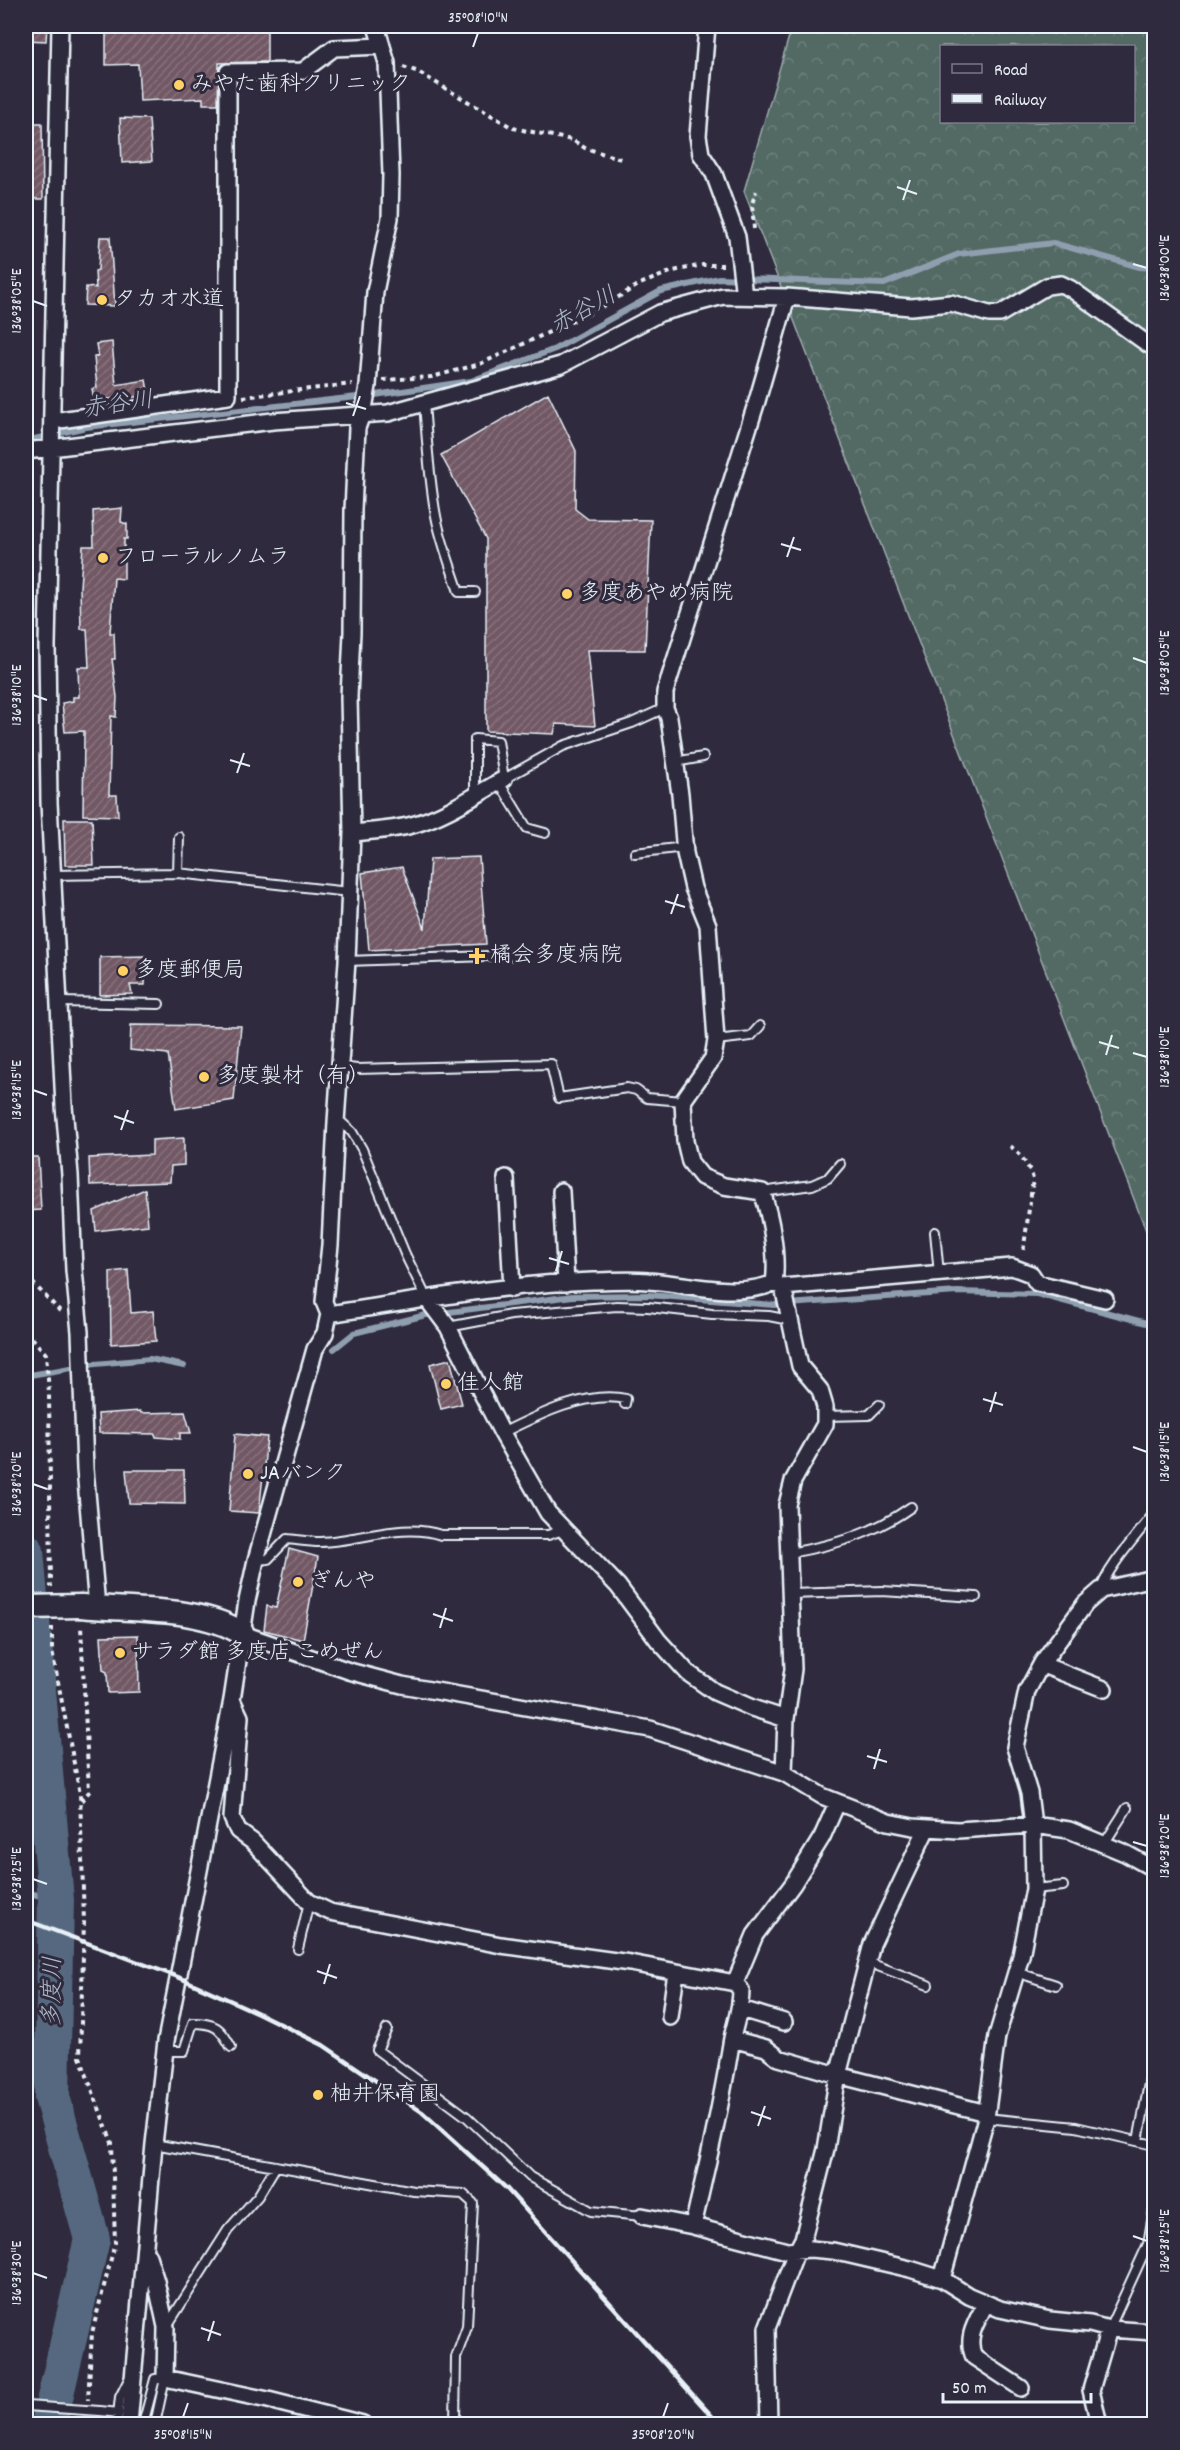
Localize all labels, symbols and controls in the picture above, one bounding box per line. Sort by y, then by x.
text: 35°08'10"N [448,8,508,30]
legend [940,45,1135,123]
text: Road [994,59,1028,84]
place label: みやた歯科クリニック [191,70,411,101]
marker: みやた歯科クリニック [172,78,186,92]
text: Railway [994,89,1047,114]
text: 136°38'00"E [1155,235,1177,301]
text: 136°38'05"E [7,268,29,334]
water label: 赤谷川 [544,280,624,344]
place label: タカオ水道 [114,285,224,316]
marker: タカオ水道 [95,293,109,307]
water label: 赤谷川 [80,384,156,428]
place label: フローラルノムラ [115,543,290,574]
marker: フローラルノムラ [96,551,110,565]
place label: 多度あやめ病院 [579,579,733,610]
marker: 多度あやめ病院 [560,587,574,601]
text: 136°38'05"E [1155,630,1177,696]
text: 136°38'10"E [7,664,29,726]
place label: 橘会多度病院 [490,941,622,972]
marker: 橘会多度病院 [468,947,486,965]
place label: 多度郵便局 [135,956,245,987]
marker: 多度郵便局 [116,964,130,978]
text: 136°38'10"E [1155,1026,1177,1088]
text: 136°38'15"E [7,1060,29,1120]
place label: 多度製材（有） [216,1062,370,1093]
marker: 多度製材（有） [197,1070,211,1084]
place label: 佳人館 [458,1369,524,1400]
marker: 佳人館 [439,1377,453,1391]
text: 136°38'15"E [1155,1422,1177,1482]
text: 136°38'20"E [7,1452,29,1516]
place label: JAバンク [260,1459,346,1490]
marker: JAバンク [241,1467,255,1481]
place label: ぎんや [310,1567,376,1598]
marker: ぎんや [291,1575,305,1589]
place label: サラダ館 多度店 こめぜん [132,1638,384,1669]
marker: サラダ館 多度店 こめぜん [113,1646,127,1660]
text: 136°38'20"E [1155,1814,1177,1878]
text: 136°38'25"E [7,1847,29,1911]
water label: 多度川 [36,1956,72,2028]
place label: 柚井保育園 [330,2080,440,2111]
marker: 柚井保育園 [311,2088,325,2102]
text: 136°38'25"E [1155,2209,1177,2273]
text: 136°38'30"E [7,2240,29,2305]
scale bar [943,2366,1092,2404]
text: 50 m [952,2377,987,2402]
text: 35°08'15"N [154,2425,212,2447]
text: 35°08'20"N [631,2425,695,2447]

